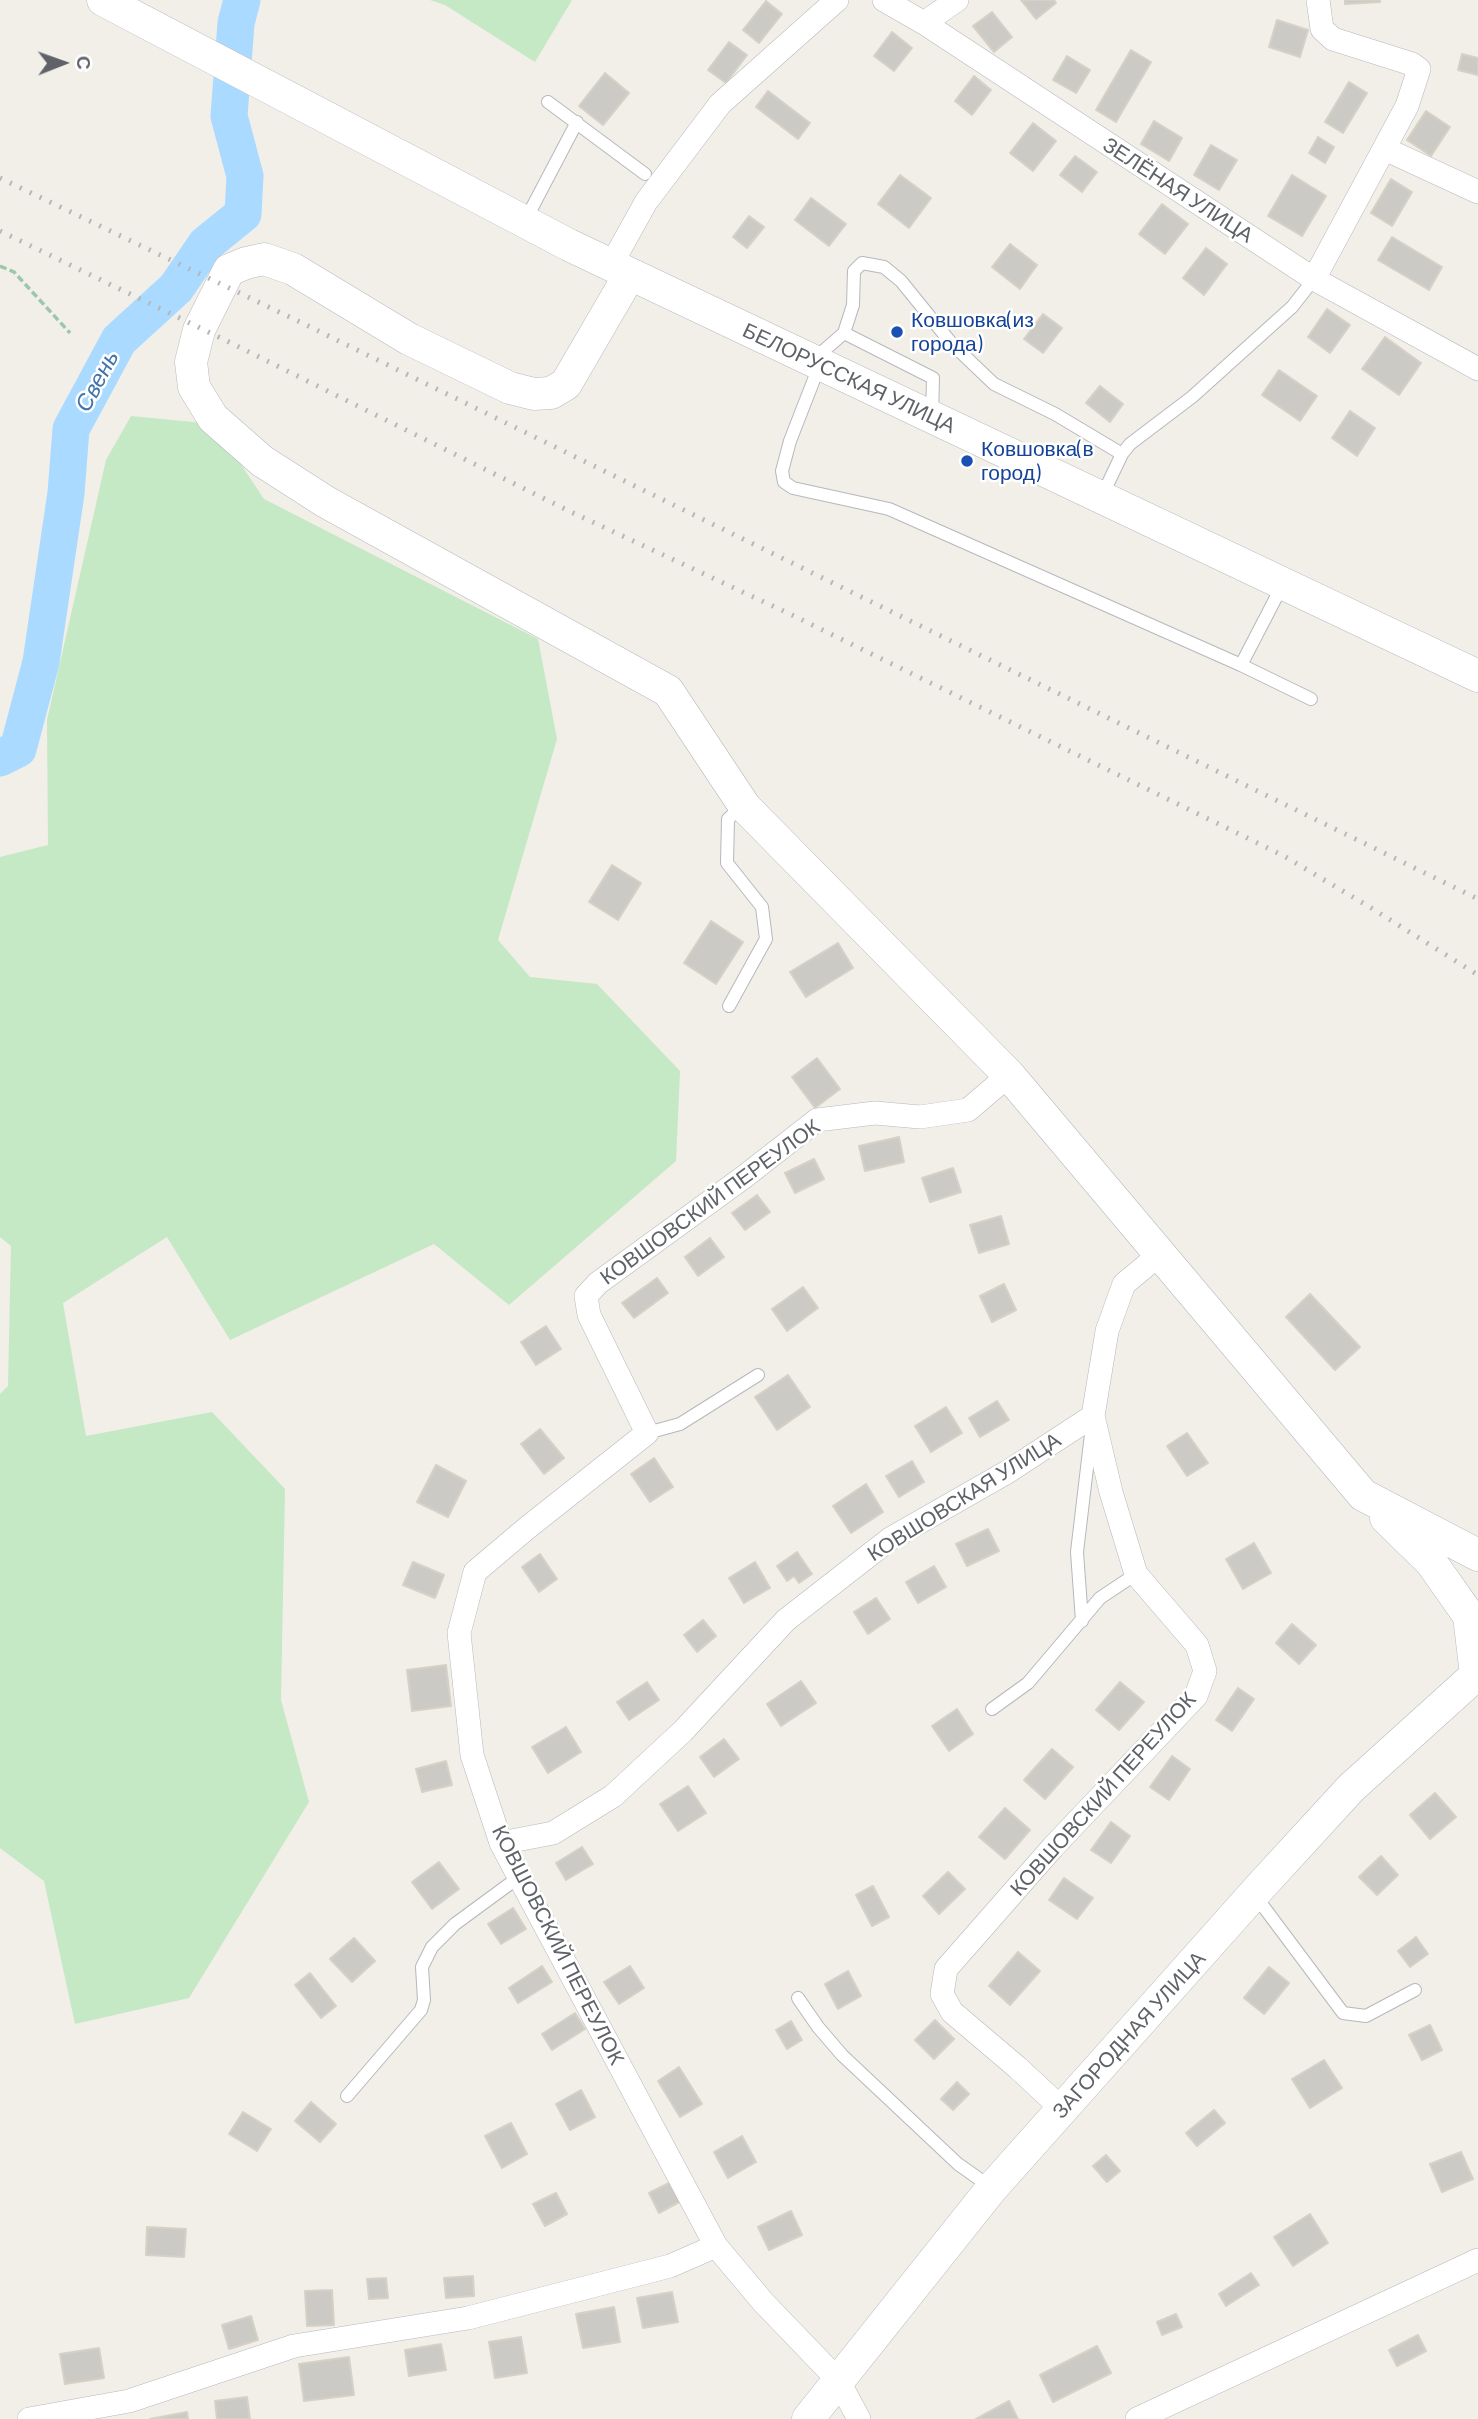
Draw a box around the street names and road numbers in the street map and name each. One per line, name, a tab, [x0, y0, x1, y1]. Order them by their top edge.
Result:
street label: ЗЕЛЁНАЯ УЛИЦА	[1098, 132, 1258, 248]
street label: БЕЛОРУССКАЯ УЛИЦА	[739, 318, 959, 438]
street label: КОВШОВСКИЙ ПЕРЕУЛОК	[595, 1114, 825, 1290]
street label: КОВШОВСКАЯ УЛИЦА	[863, 1427, 1065, 1567]
street label: КОВШОВСКИЙ ПЕРЕУЛОК	[1005, 1687, 1201, 1901]
street label: КОВШОВСКИЙ ПЕРЕУЛОК	[487, 1821, 629, 2069]
street label: ЗАГОРОДНАЯ УЛИЦА	[1047, 1946, 1211, 2124]

